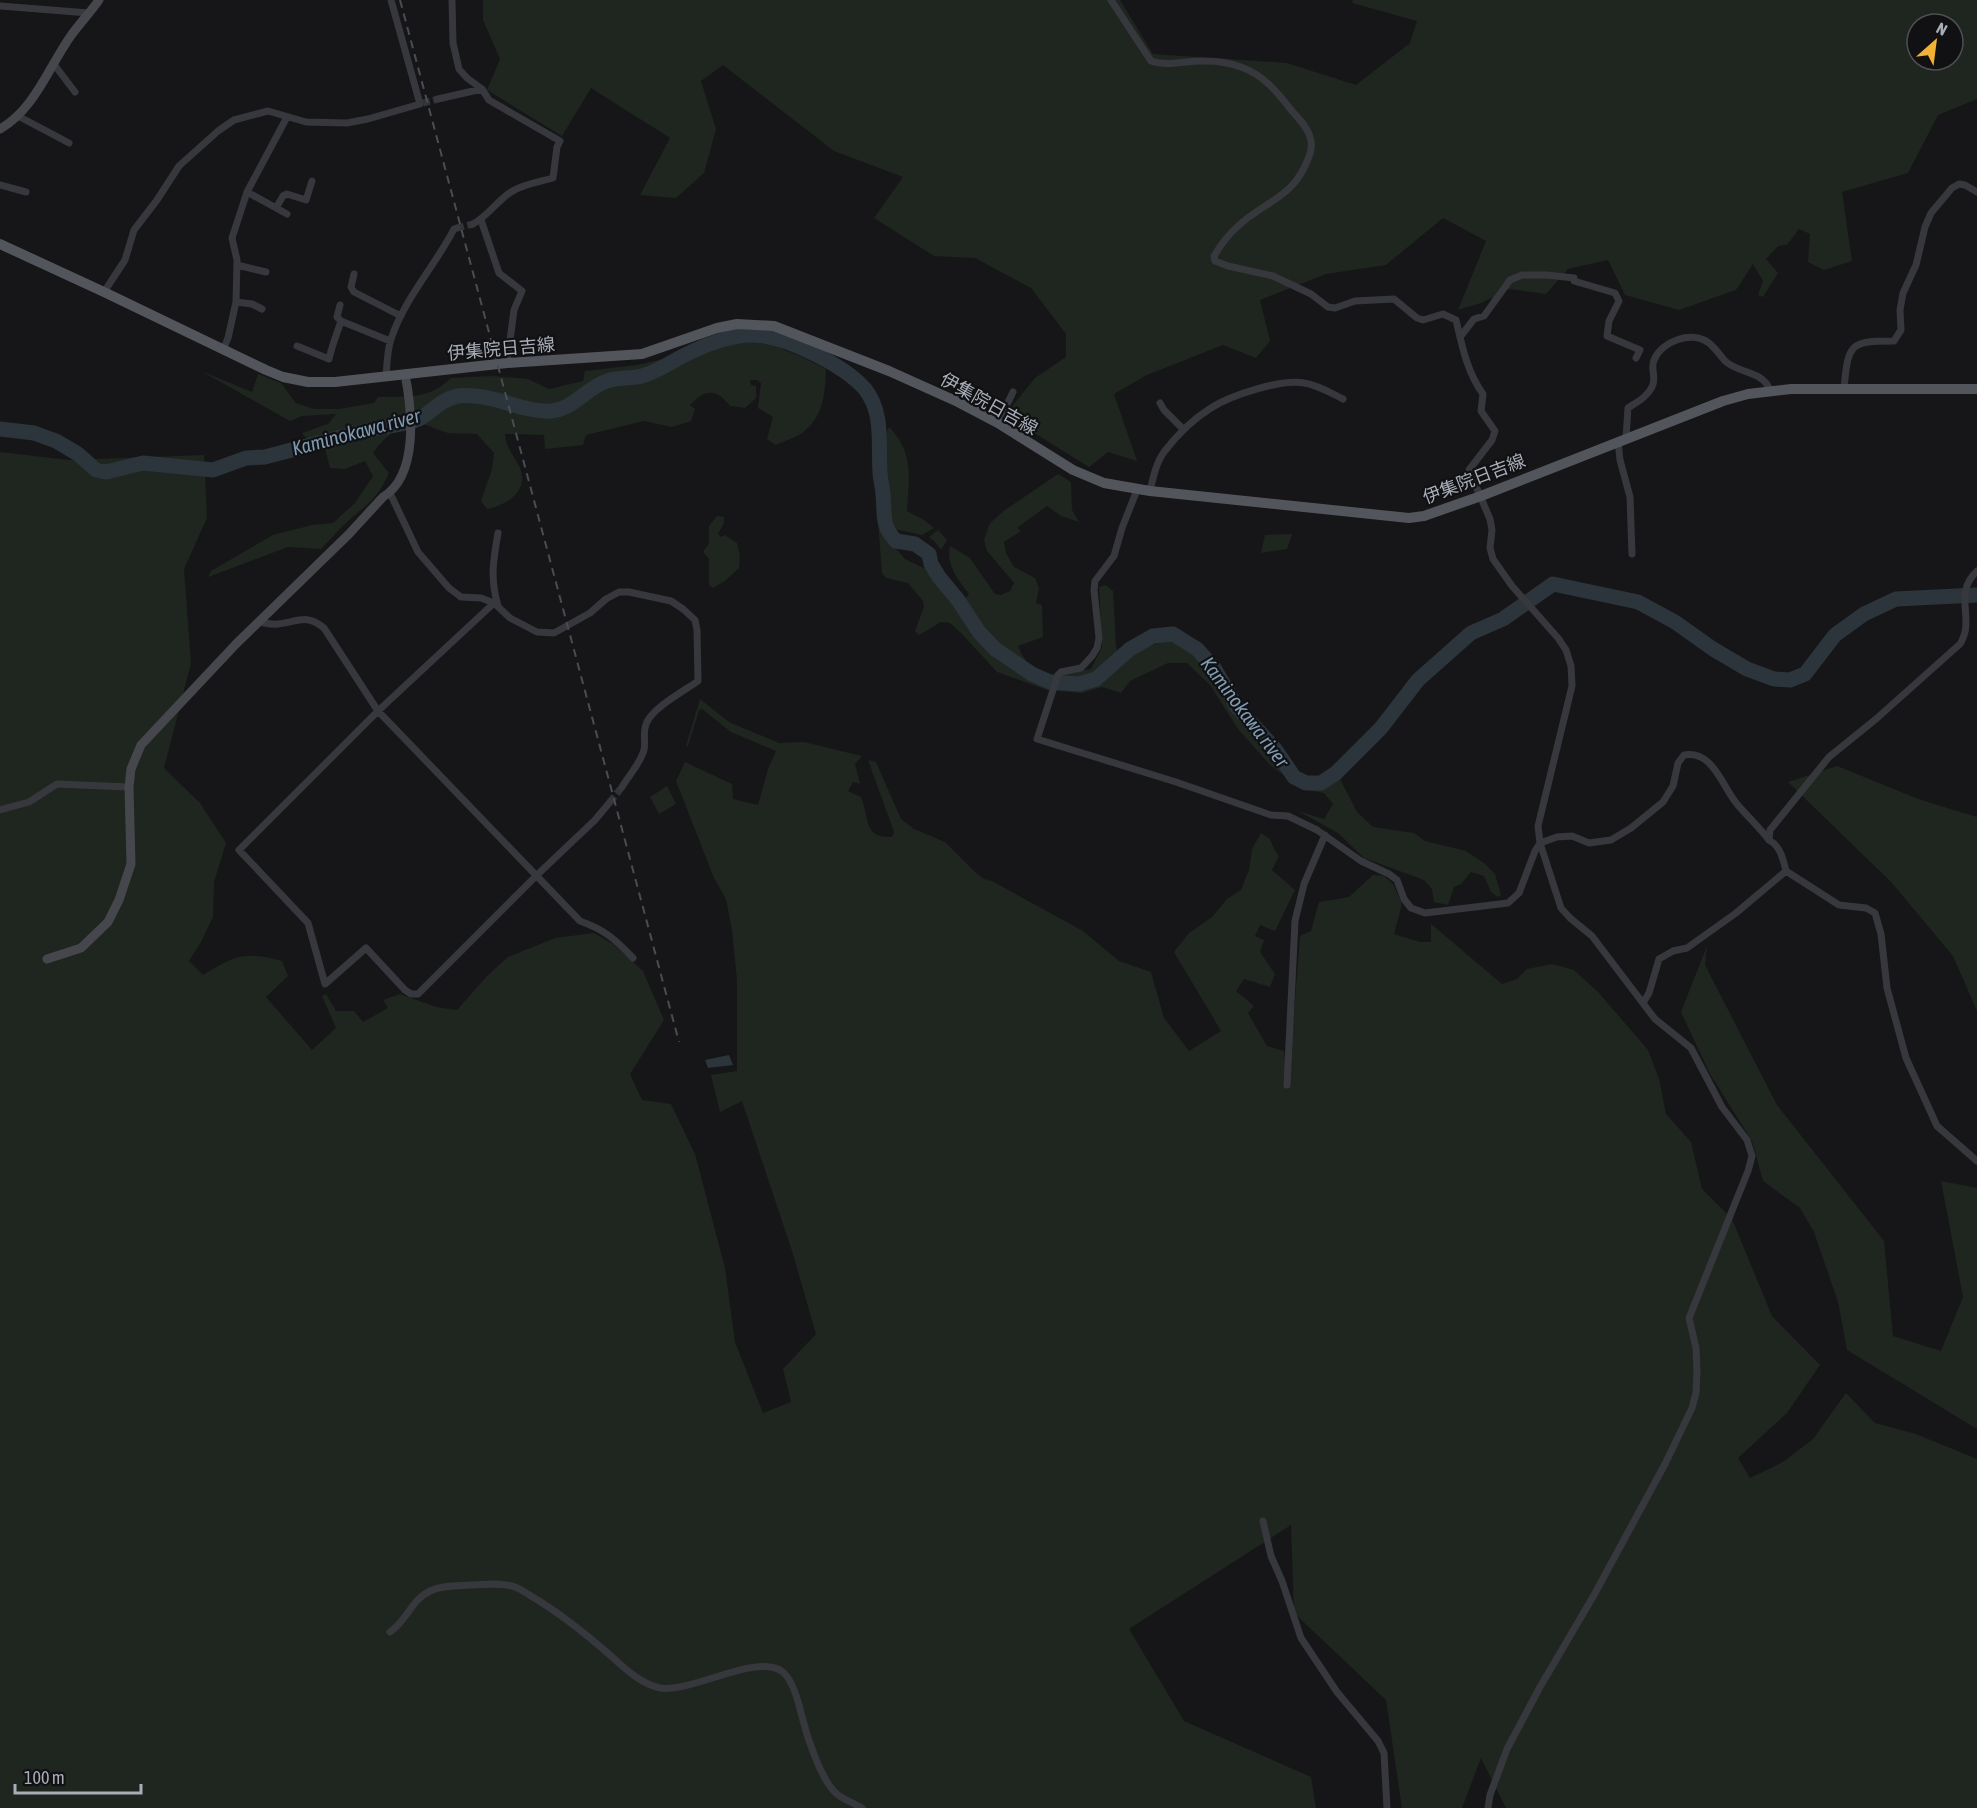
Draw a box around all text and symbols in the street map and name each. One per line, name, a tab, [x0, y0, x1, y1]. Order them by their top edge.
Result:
north arrow	[1905, 12, 1965, 72]
text: N	[1934, 19, 1950, 39]
street label: 伊集院日吉線	[446, 333, 556, 364]
street label: 伊集院日吉線	[937, 368, 1042, 439]
water label: Kaminokawa river	[289, 403, 424, 460]
street label: 伊集院日吉線	[1420, 449, 1528, 508]
water label: Kaminokawa river	[1197, 652, 1295, 772]
scale bar	[15, 1757, 141, 1795]
text: 100 m	[24, 1767, 65, 1788]

